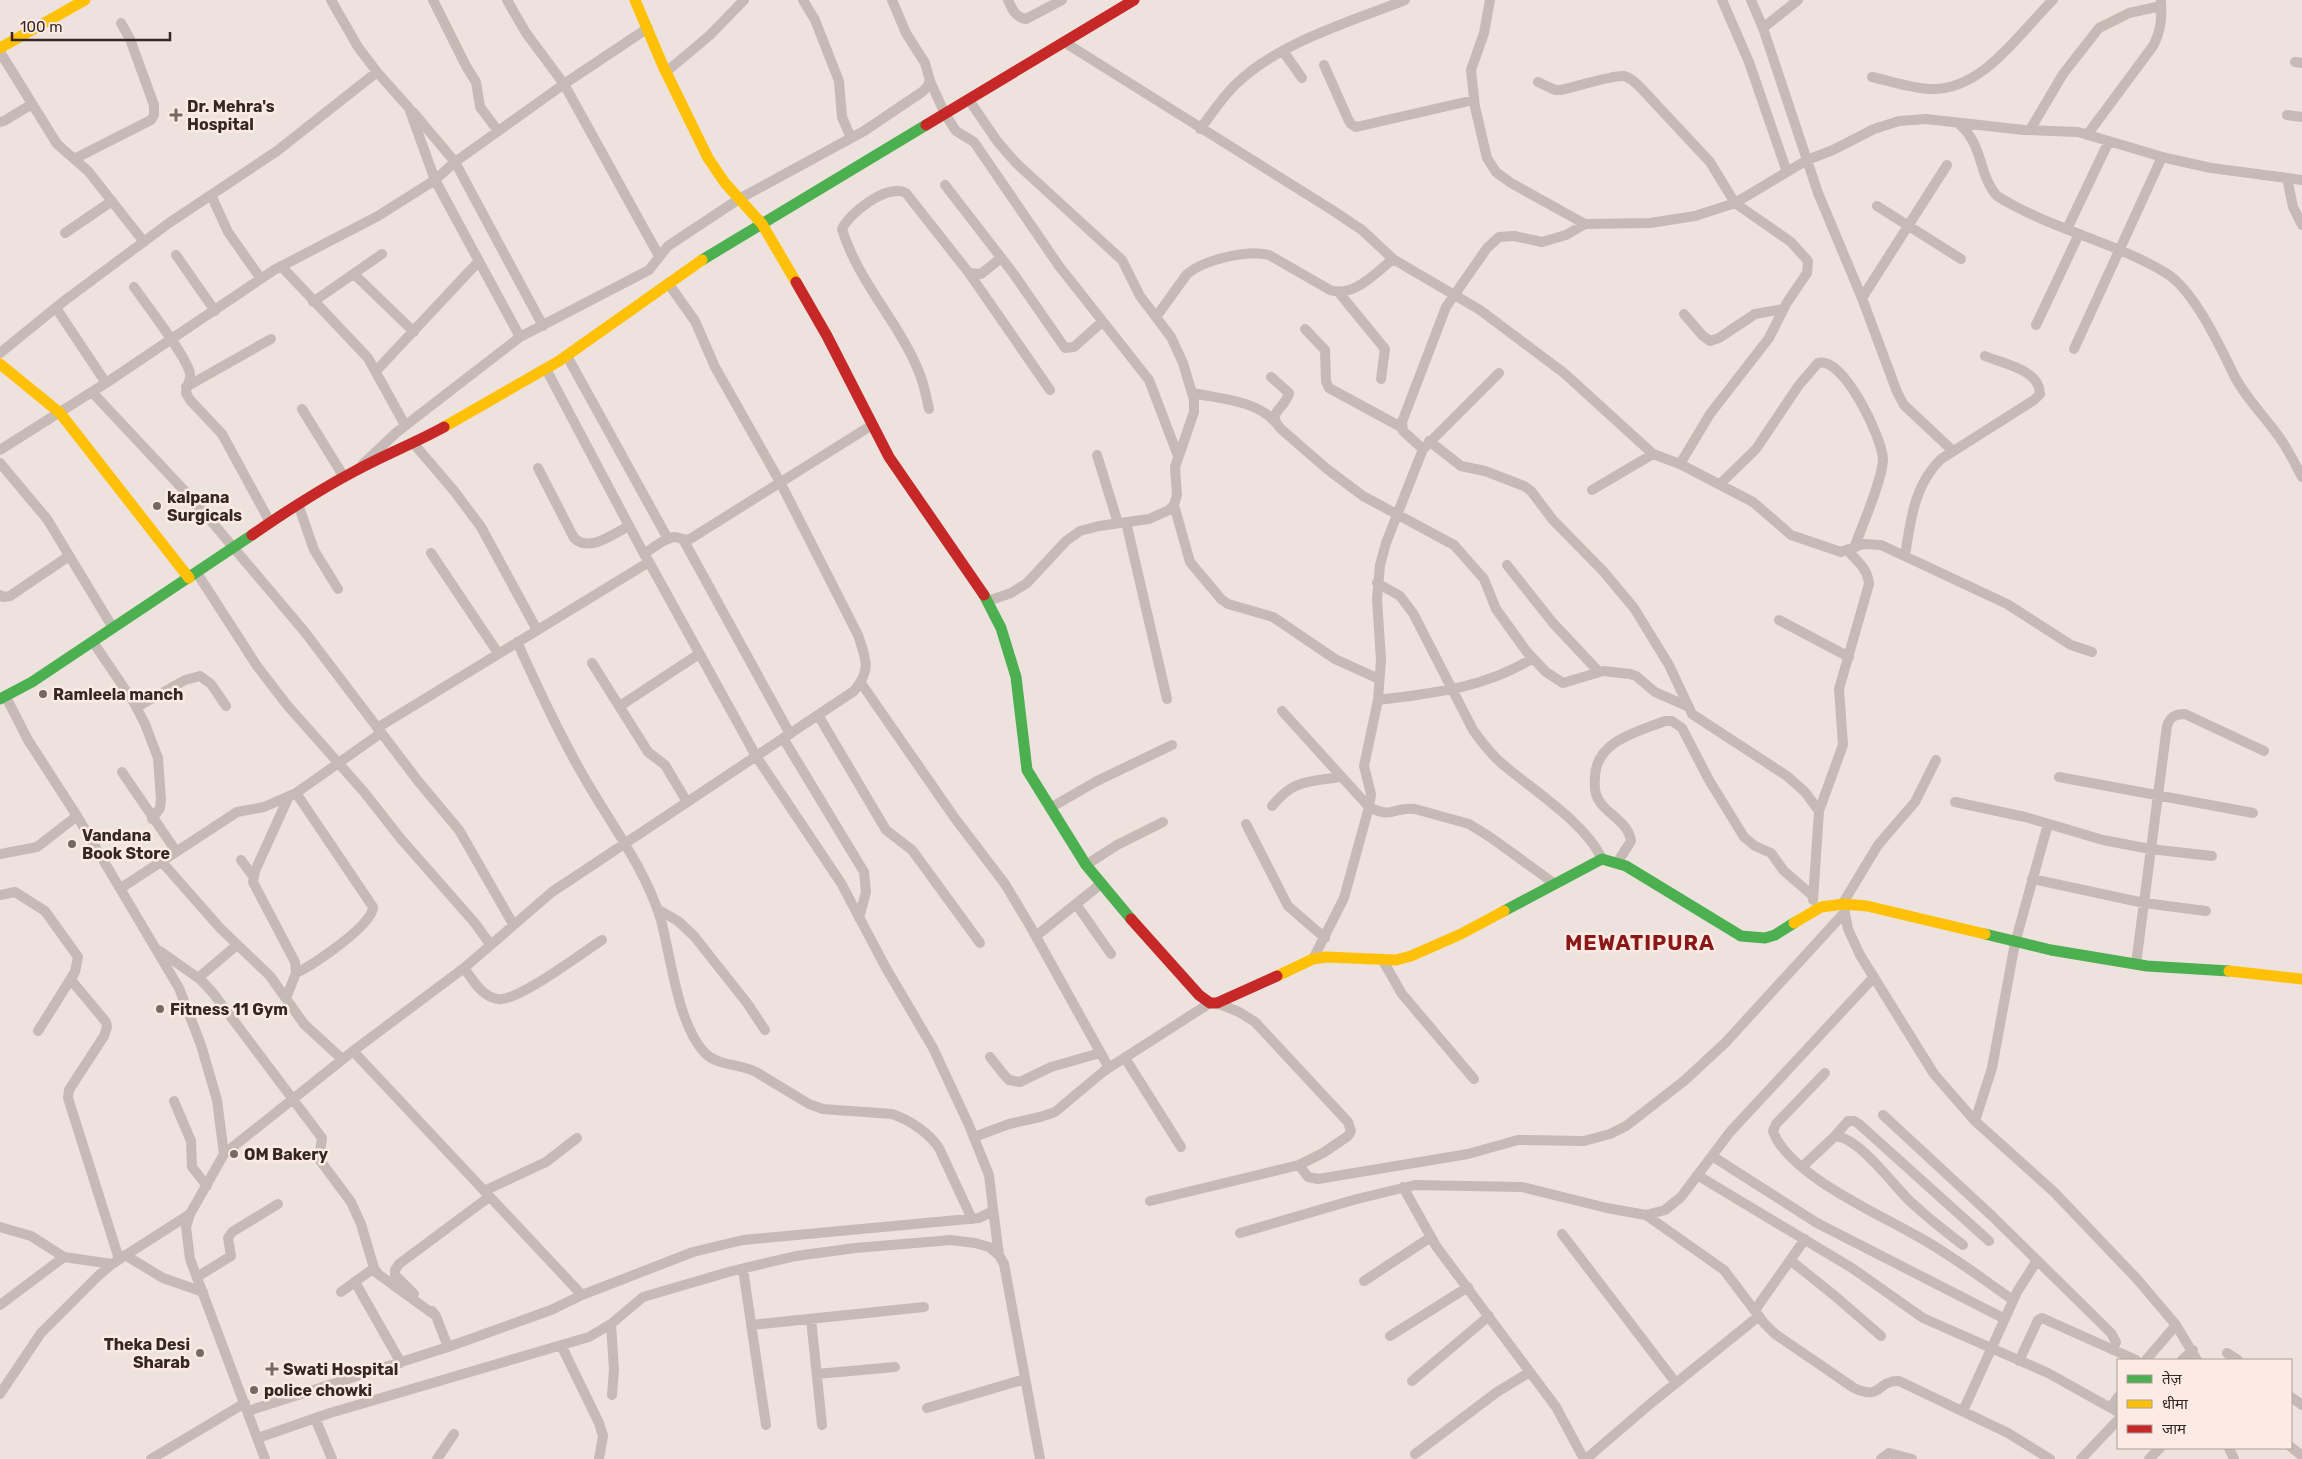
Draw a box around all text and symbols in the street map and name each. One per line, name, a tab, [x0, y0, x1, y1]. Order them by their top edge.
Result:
scale bar	[12, 10, 170, 42]
text: 100 m	[20, 18, 62, 36]
place label: Dr. Mehra's Hospital	[187, 97, 275, 134]
marker: Dr. Mehra's Hospital	[169, 108, 183, 122]
place label: kalpana Surgicals	[167, 488, 242, 525]
marker: kalpana Surgicals	[151, 500, 163, 512]
place label: Ramleela manch	[53, 685, 183, 704]
marker: Ramleela manch	[37, 688, 49, 700]
place label: Vandana Book Store	[82, 826, 170, 863]
marker: Vandana Book Store	[66, 838, 78, 850]
district label: MEWATIPURA	[1565, 930, 1715, 955]
place label: Fitness 11 Gym	[170, 1000, 288, 1019]
marker: Fitness 11 Gym	[154, 1003, 166, 1015]
place label: OM Bakery	[244, 1145, 329, 1164]
marker: OM Bakery	[228, 1148, 240, 1160]
place label: Theka Desi Sharab	[104, 1335, 190, 1372]
marker: Theka Desi Sharab	[194, 1347, 206, 1359]
legend	[2117, 1359, 2292, 1449]
place label: Swati Hospital	[283, 1360, 398, 1379]
marker: Swati Hospital	[265, 1362, 279, 1376]
text: तेज़	[2162, 1370, 2183, 1388]
place label: police chowki	[264, 1381, 372, 1400]
marker: police chowki	[248, 1384, 260, 1396]
text: धीमा	[2162, 1395, 2189, 1413]
text: जाम	[2162, 1420, 2187, 1438]

